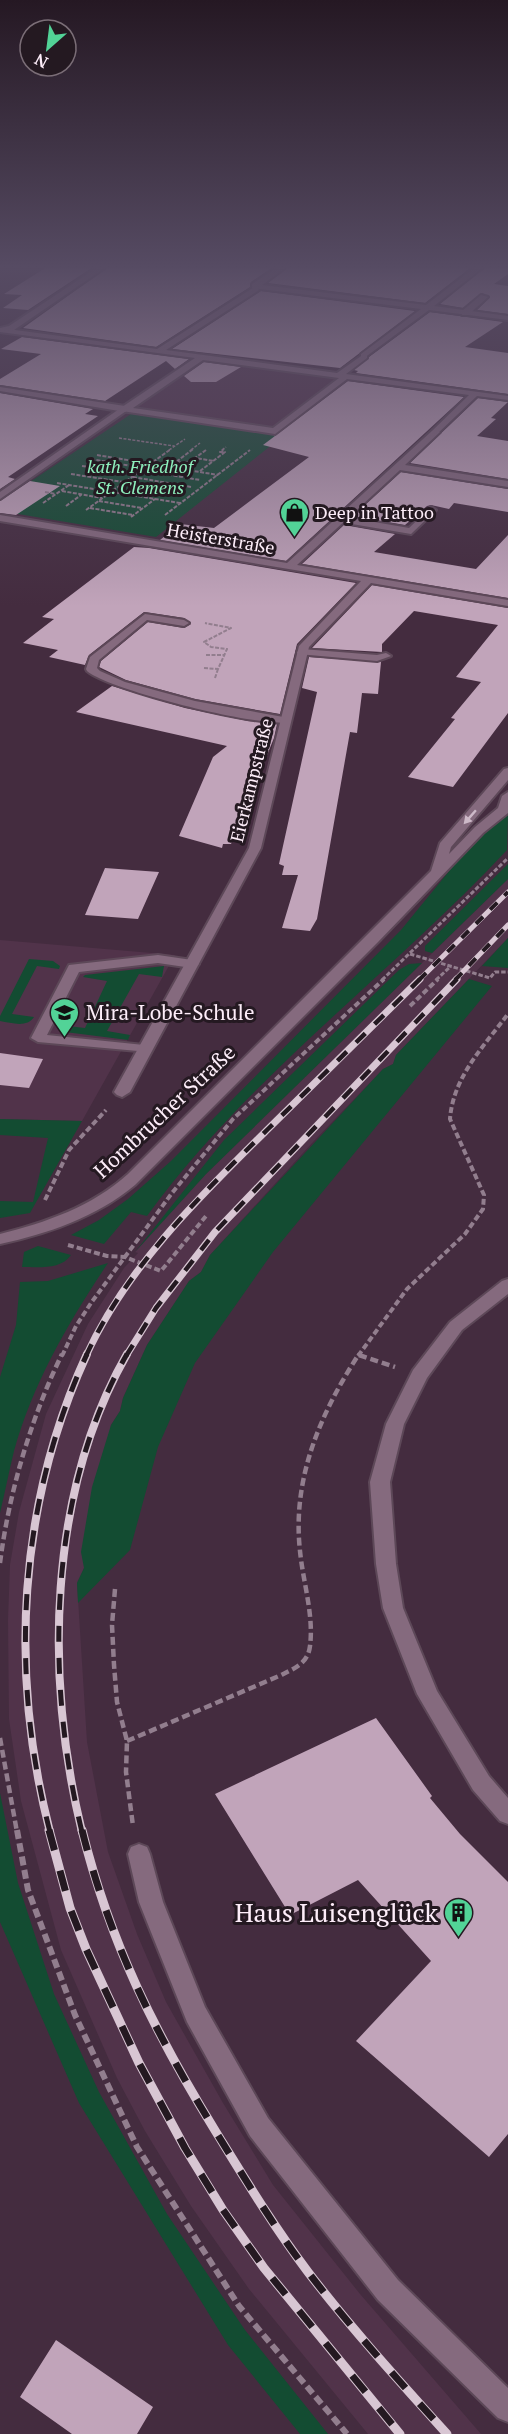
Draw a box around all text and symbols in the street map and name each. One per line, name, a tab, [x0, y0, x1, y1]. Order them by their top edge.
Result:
north arrow	[18, 18, 78, 78]
text: N	[30, 49, 51, 74]
park label: kath. Friedhof St. Clemens	[87, 454, 197, 499]
shop icon: Deep in Tattoo	[278, 496, 310, 538]
place label: Deep in Tattoo	[315, 500, 434, 524]
street label: Heisterstraße	[165, 517, 277, 559]
street label: Eierkampstraße	[224, 715, 278, 845]
one-way arrow	[464, 809, 477, 824]
school or university icon: Mira-Lobe-Schule	[49, 996, 81, 1038]
place label: Mira-Lobe-Schule	[86, 998, 255, 1026]
street label: Hombrucher Straße	[87, 1038, 241, 1184]
place label: Haus Luisenglück	[235, 1895, 439, 1929]
building icon: Haus Luisenglück	[443, 1896, 475, 1938]

